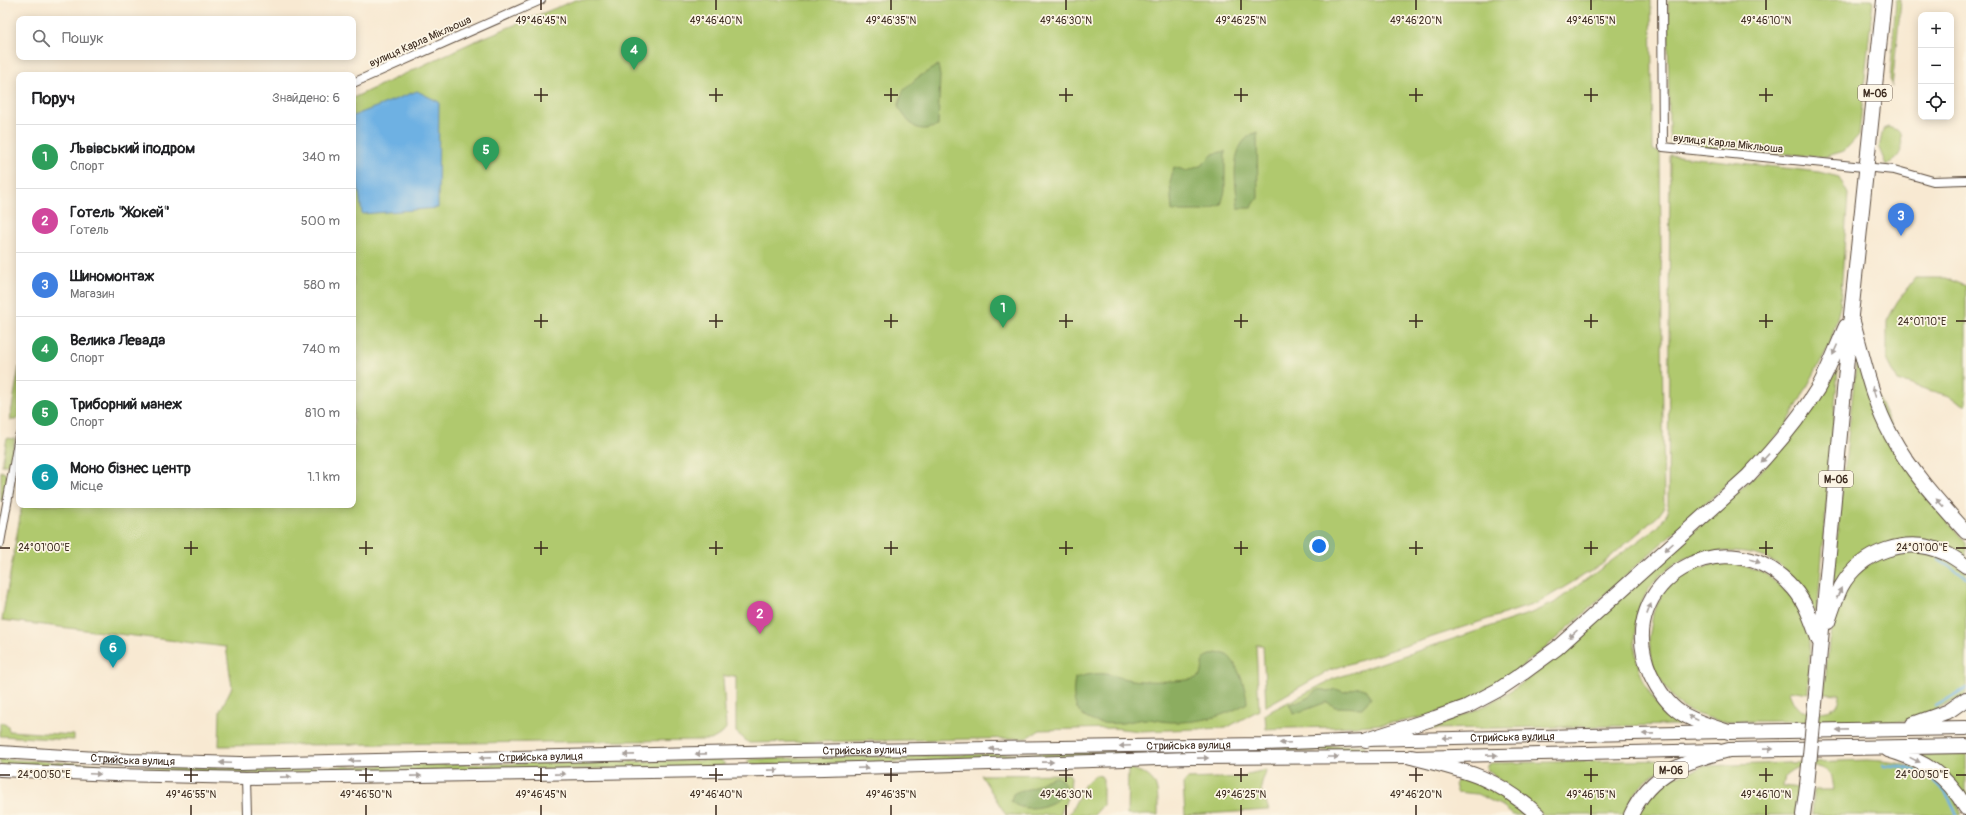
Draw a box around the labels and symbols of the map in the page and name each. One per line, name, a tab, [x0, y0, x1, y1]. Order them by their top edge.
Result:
street label: вулиця Карла Мікльоша	[367, 13, 473, 70]
text: 49°46'45"N	[516, 15, 567, 27]
text: 49°46'40"N	[690, 15, 742, 27]
text: 49°46'35"N	[866, 15, 917, 27]
text: 49°46'30"N	[1040, 15, 1092, 27]
text: 49°46'25"N	[1216, 15, 1267, 27]
text: 49°46'20"N	[1390, 15, 1442, 27]
text: 49°46'15"N	[1566, 15, 1616, 27]
text: 49°46'10"N	[1741, 15, 1791, 27]
pin: 4	[621, 37, 647, 70]
road number: М-06	[1858, 85, 1892, 101]
street label: вулиця Карла Мікльоша	[1672, 131, 1784, 156]
pin: 5	[473, 137, 499, 170]
pin: 3	[1888, 203, 1914, 236]
pin: 1	[990, 295, 1016, 328]
text: 24°01'10"E	[1898, 316, 1946, 328]
one-way arrow	[1832, 345, 1838, 356]
one-way arrow	[1871, 386, 1877, 398]
one-way arrow	[1760, 453, 1769, 464]
road number: М-06	[1819, 471, 1853, 487]
one-way arrow	[1935, 498, 1944, 508]
your location	[1309, 536, 1329, 556]
text: 24°01'00"E	[18, 542, 70, 554]
one-way arrow	[1664, 542, 1674, 551]
text: 24°01'00"E	[1896, 542, 1948, 554]
one-way arrow	[1750, 559, 1762, 565]
one-way arrow	[1836, 587, 1842, 599]
pin: 2	[747, 601, 773, 634]
one-way arrow	[1646, 603, 1652, 615]
one-way arrow	[1567, 629, 1578, 638]
pin: 6	[100, 635, 126, 668]
one-way arrow	[1687, 715, 1698, 721]
one-way arrow	[1835, 727, 1848, 733]
street label: Стрийська вулиця	[1470, 730, 1555, 745]
one-way arrow	[1641, 731, 1654, 737]
one-way arrow	[1441, 735, 1454, 741]
street label: Стрийська вулиця	[1146, 738, 1231, 753]
one-way arrow	[1278, 740, 1291, 746]
street label: Стрийська вулиця	[822, 743, 907, 758]
one-way arrow	[1118, 743, 1131, 749]
one-way arrow	[988, 746, 1001, 752]
one-way arrow	[1762, 746, 1775, 752]
street label: Стрийська вулиця	[498, 750, 583, 764]
one-way arrow	[694, 751, 707, 757]
street label: Стрийська вулиця	[90, 752, 175, 768]
one-way arrow	[623, 752, 635, 759]
one-way arrow	[1486, 752, 1498, 759]
one-way arrow	[1327, 754, 1340, 760]
one-way arrow	[479, 755, 491, 762]
one-way arrow	[1197, 755, 1210, 761]
one-way arrow	[1909, 757, 1920, 763]
one-way arrow	[348, 758, 361, 764]
one-way arrow	[1042, 759, 1054, 766]
one-way arrow	[218, 760, 231, 766]
road number: М-06	[1654, 762, 1688, 778]
one-way arrow	[857, 765, 870, 771]
one-way arrow	[767, 767, 780, 773]
text: 24°00'50"E	[18, 769, 70, 781]
text: 24°00'50"E	[1896, 769, 1948, 781]
one-way arrow	[89, 771, 101, 778]
one-way arrow	[554, 771, 567, 777]
one-way arrow	[410, 773, 423, 779]
one-way arrow	[280, 774, 293, 780]
text: 49°46'55"N	[166, 789, 217, 801]
text: 49°46'50"N	[340, 789, 392, 801]
text: 49°46'45"N	[516, 789, 567, 801]
text: 49°46'40"N	[690, 789, 742, 801]
text: 49°46'35"N	[866, 789, 917, 801]
text: 49°46'30"N	[1040, 789, 1092, 801]
text: 49°46'25"N	[1216, 789, 1267, 801]
text: 49°46'20"N	[1390, 789, 1442, 801]
text: 49°46'15"N	[1566, 789, 1616, 801]
text: 49°46'10"N	[1741, 789, 1791, 801]

